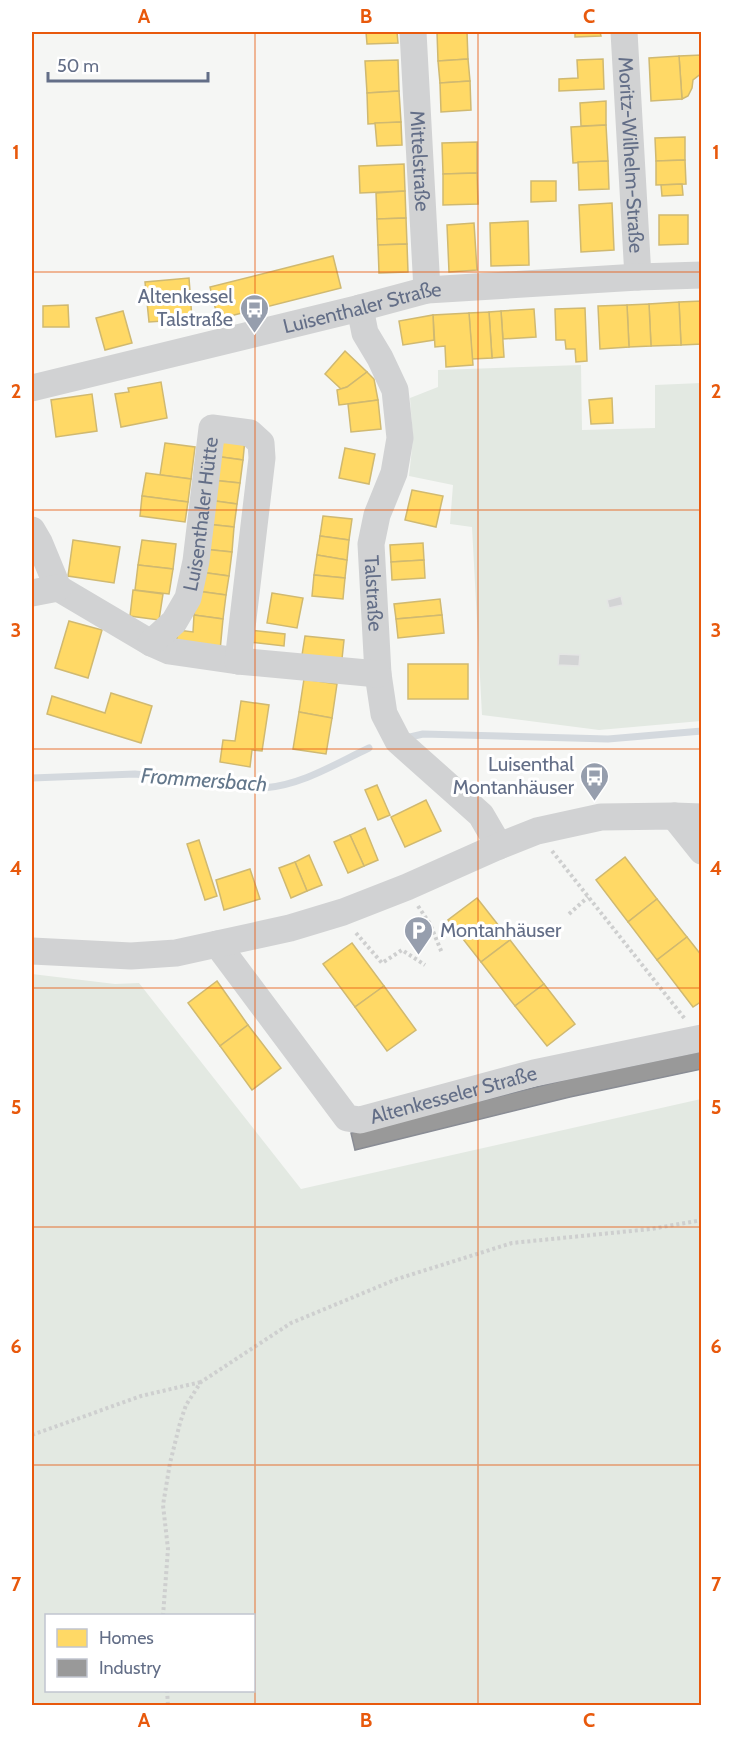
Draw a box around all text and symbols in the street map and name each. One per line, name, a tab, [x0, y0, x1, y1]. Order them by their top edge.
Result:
text: A	[138, 4, 151, 28]
text: B	[360, 4, 372, 28]
text: C	[583, 4, 595, 28]
scale bar	[48, 45, 208, 83]
text: 50 m	[57, 55, 99, 77]
street label: Moritz-Wilhelm-Straße	[613, 56, 649, 254]
street label: Mittelstraße	[405, 110, 435, 212]
text: 1	[12, 140, 20, 164]
text: 1	[712, 140, 720, 164]
street label: Luisenthaler Straße	[280, 277, 442, 338]
place label: Altenkessel Talstraße	[138, 284, 233, 331]
bus stop icon: Altenkessel Talstraße	[238, 292, 270, 334]
text: 2	[11, 379, 21, 403]
text: 2	[711, 379, 721, 403]
street label: Luisenthaler Hütte	[178, 436, 223, 593]
street label: Talstraße	[360, 554, 388, 632]
text: 3	[11, 618, 21, 642]
text: 3	[711, 618, 721, 642]
place label: Luisenthal Montanhäuser	[453, 752, 575, 799]
bus stop icon: Luisenthal Montanhäuser	[579, 760, 611, 802]
water label: Frommersbach	[140, 763, 268, 796]
text: 4	[10, 856, 22, 880]
text: 4	[710, 856, 722, 880]
parking icon: Montanhäuser	[403, 914, 435, 956]
place label: Montanhäuser	[440, 918, 562, 942]
street label: Altenkesseler Straße	[367, 1061, 539, 1129]
text: 5	[11, 1095, 21, 1119]
text: 5	[711, 1095, 721, 1119]
text: 6	[10, 1334, 22, 1358]
text: 6	[710, 1334, 722, 1358]
text: 7	[11, 1572, 22, 1596]
text: 7	[711, 1572, 722, 1596]
legend	[45, 1614, 255, 1692]
text: Homes	[99, 1627, 154, 1649]
text: Industry	[99, 1657, 161, 1679]
text: A	[138, 1708, 151, 1732]
text: B	[360, 1708, 372, 1732]
text: C	[583, 1708, 595, 1732]

